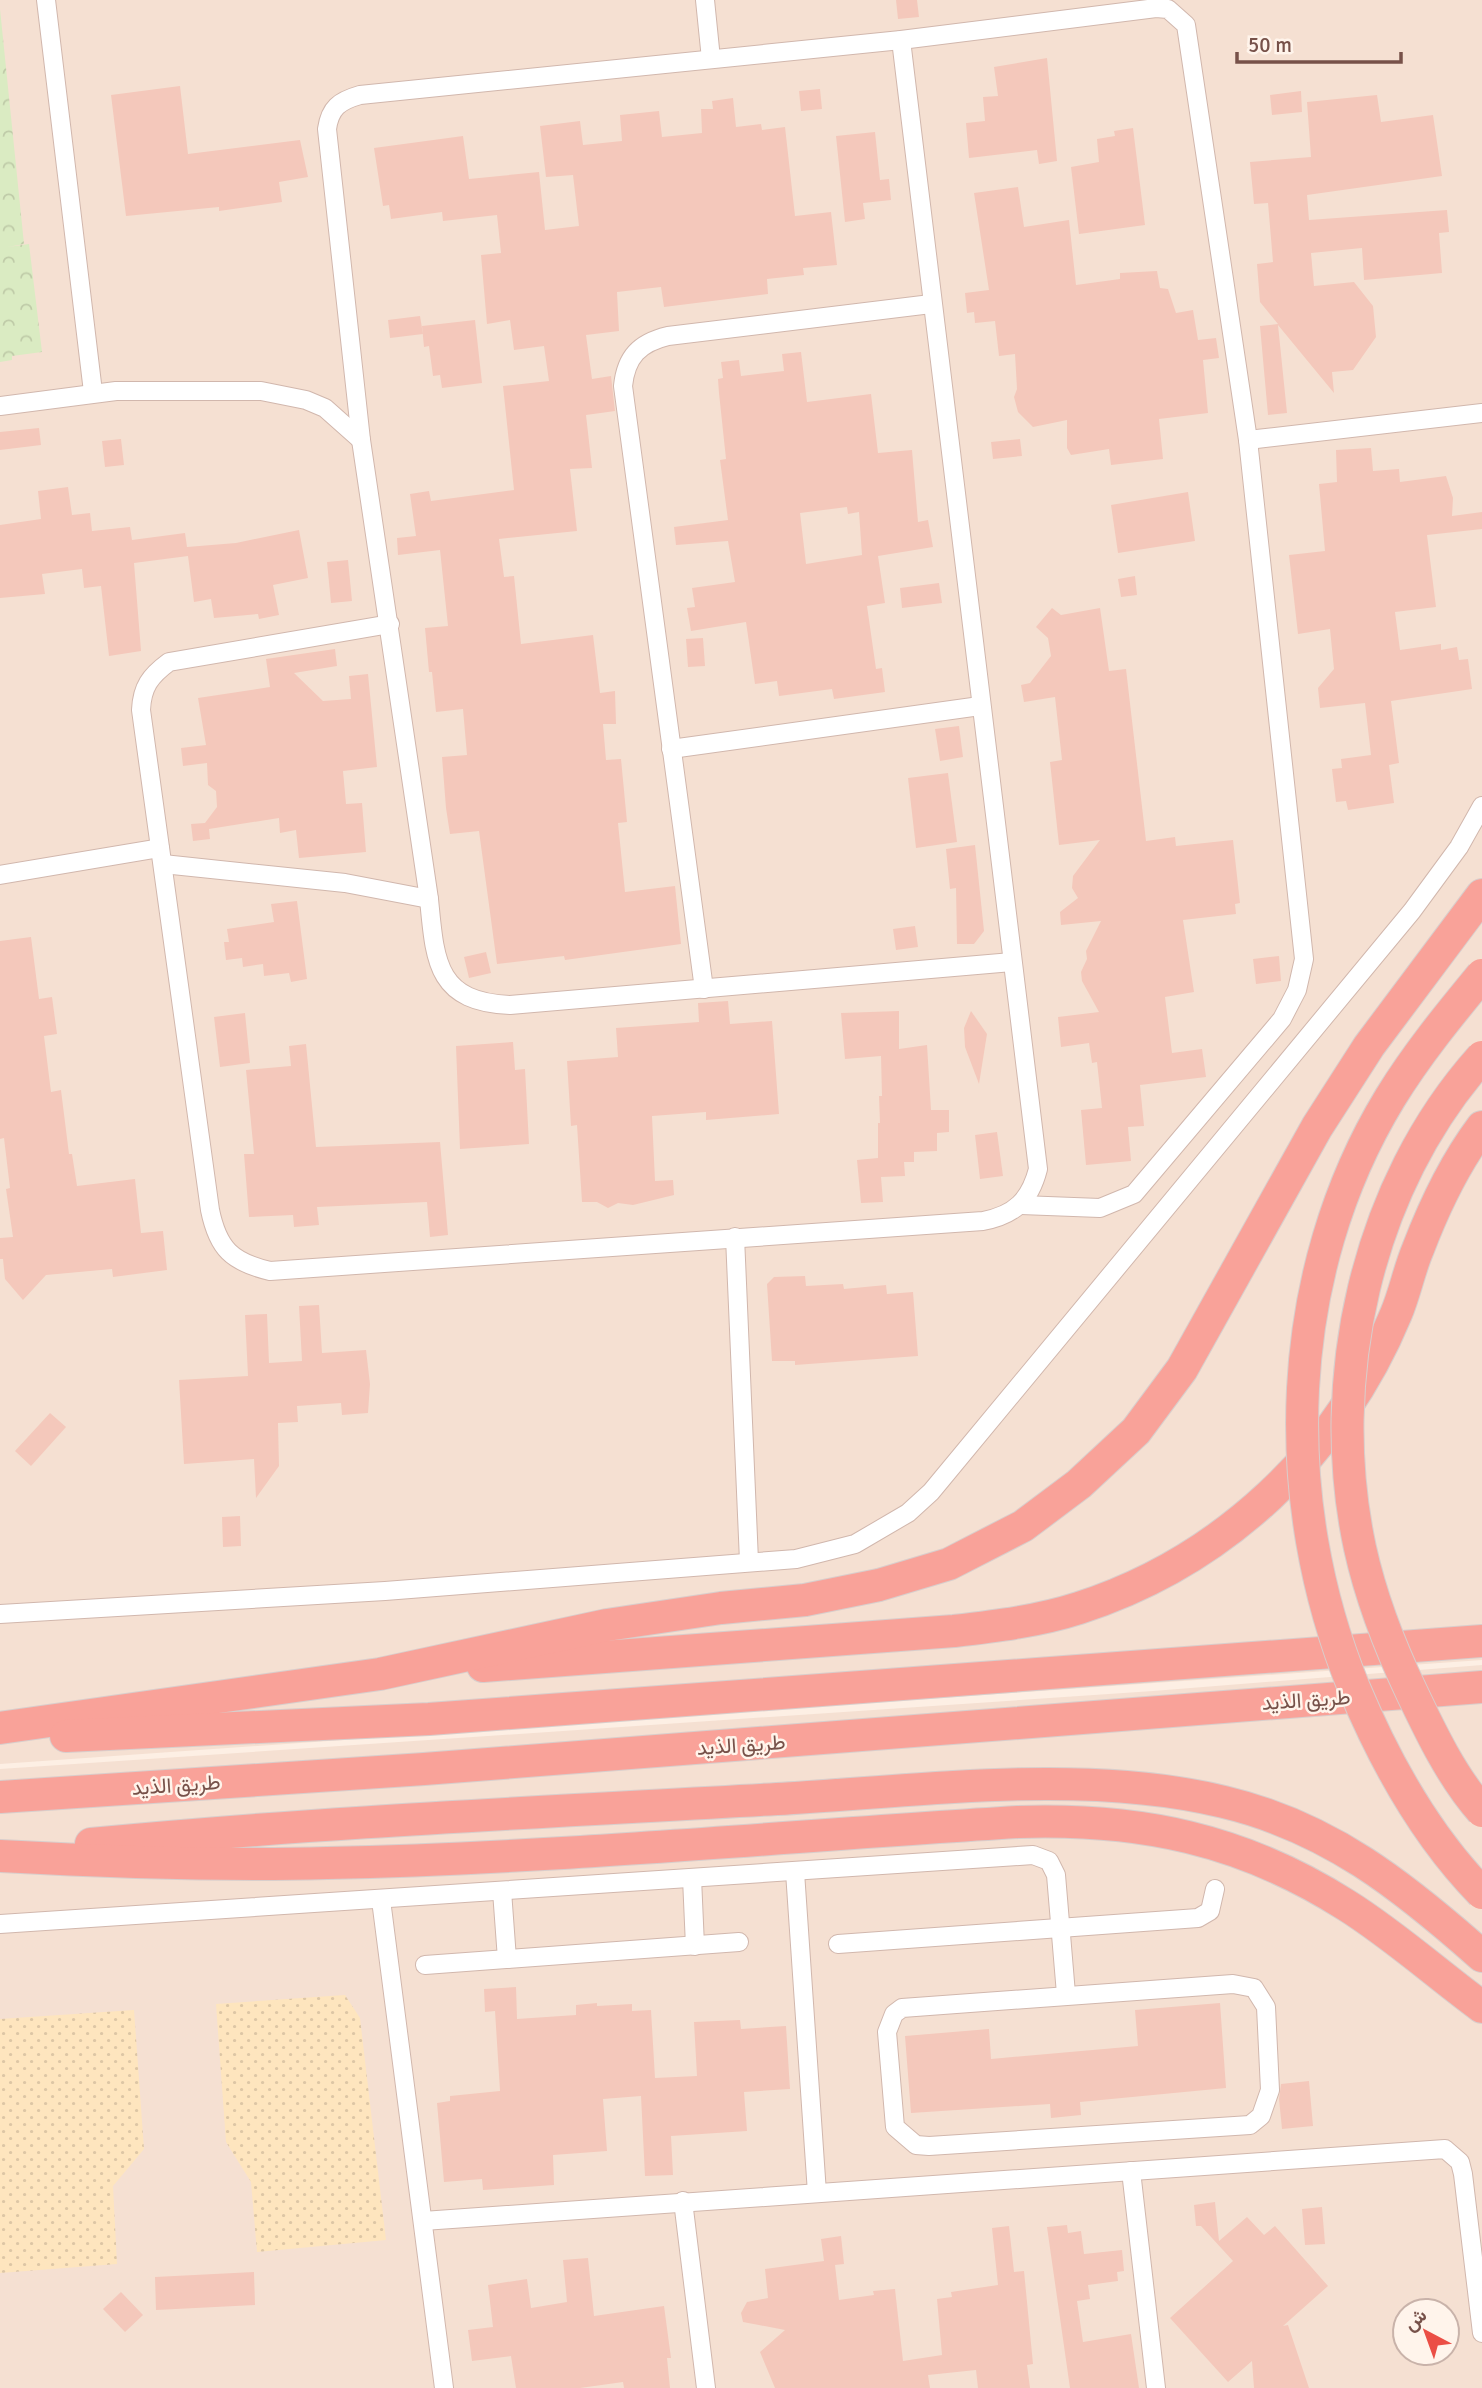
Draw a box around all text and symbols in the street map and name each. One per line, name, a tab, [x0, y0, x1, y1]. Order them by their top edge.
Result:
scale bar	[1237, 21, 1402, 65]
text: 50 m	[1248, 32, 1292, 58]
street label: طريق الذيد	[1261, 1684, 1351, 1716]
street label: طريق الذيد	[696, 1729, 786, 1761]
street label: طريق الذيد	[131, 1769, 221, 1801]
north arrow	[1391, 2297, 1461, 2367]
text: ش	[1399, 2303, 1432, 2336]

